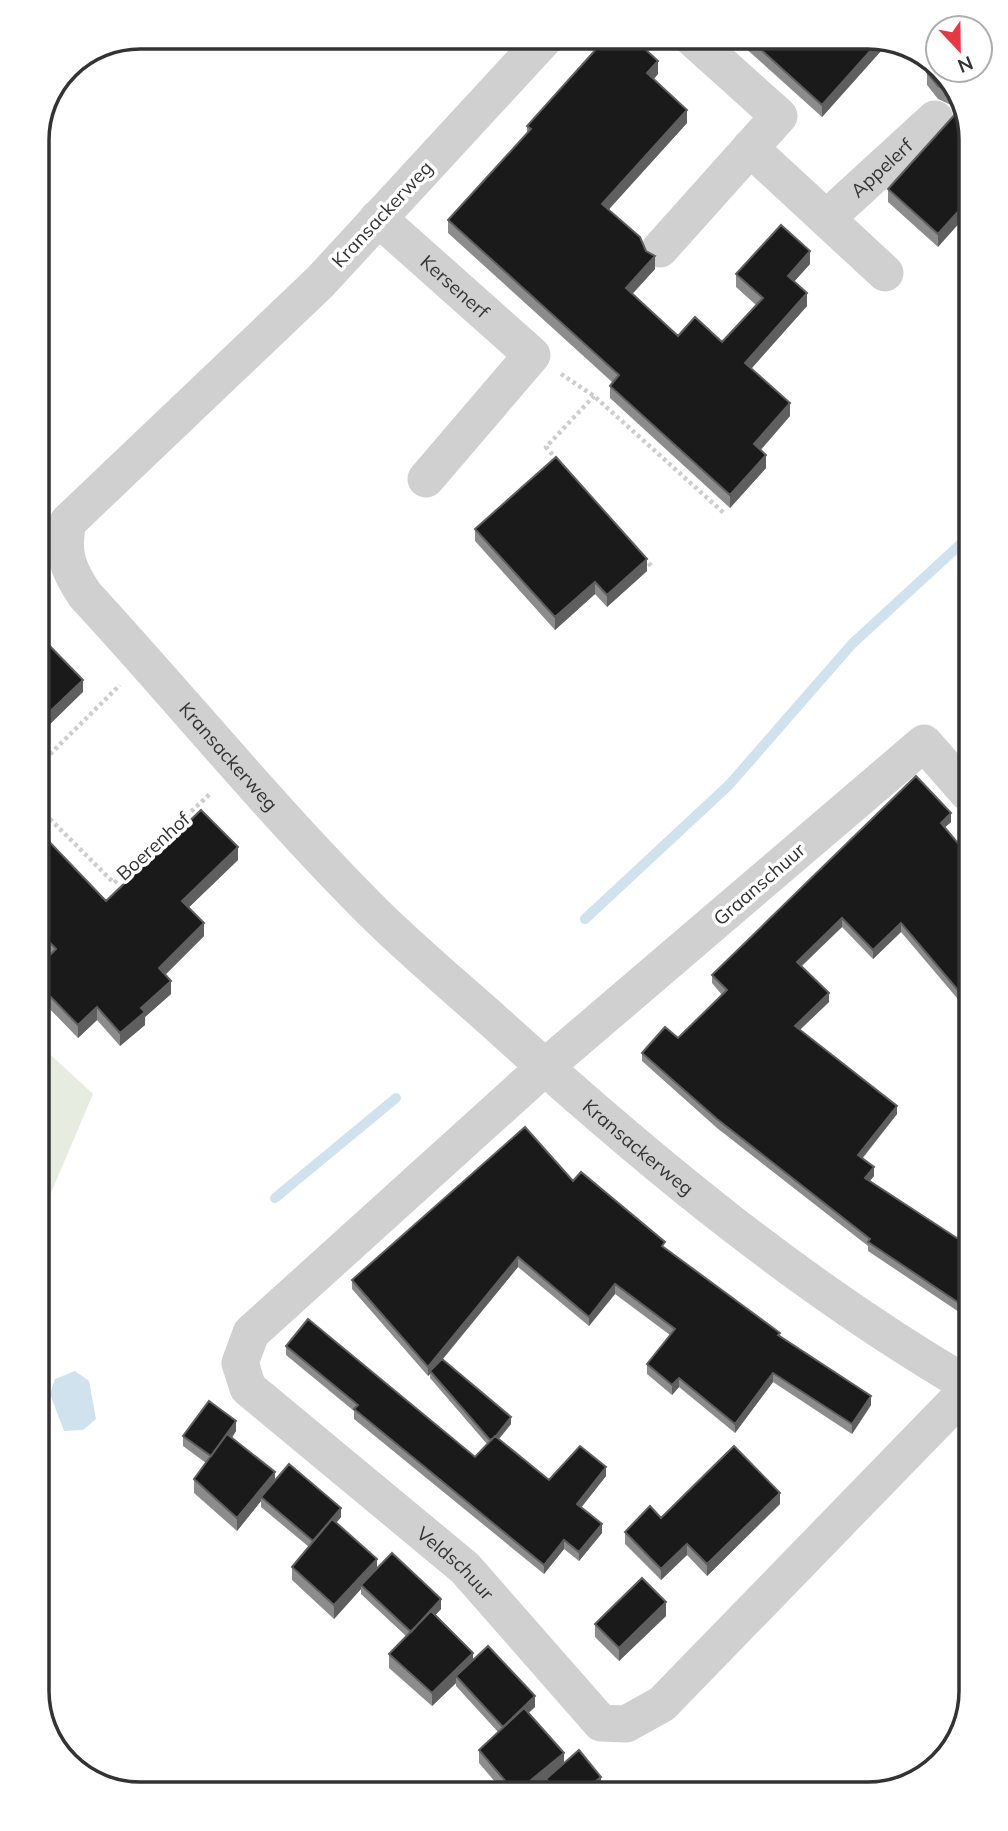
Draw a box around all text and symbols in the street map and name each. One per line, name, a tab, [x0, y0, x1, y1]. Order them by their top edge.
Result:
north arrow	[924, 14, 994, 84]
text: N	[954, 51, 977, 79]
street label: Appelerf	[845, 133, 918, 202]
street label: Kransackerweg	[326, 156, 438, 272]
street label: Kersenerf	[416, 250, 495, 324]
street label: Kransackerweg	[174, 697, 283, 816]
street label: Boerenhof	[111, 806, 195, 885]
street label: Graanschuur	[708, 838, 810, 930]
street label: Kransackerweg	[578, 1094, 699, 1200]
street label: Veldschuur	[412, 1521, 499, 1605]

